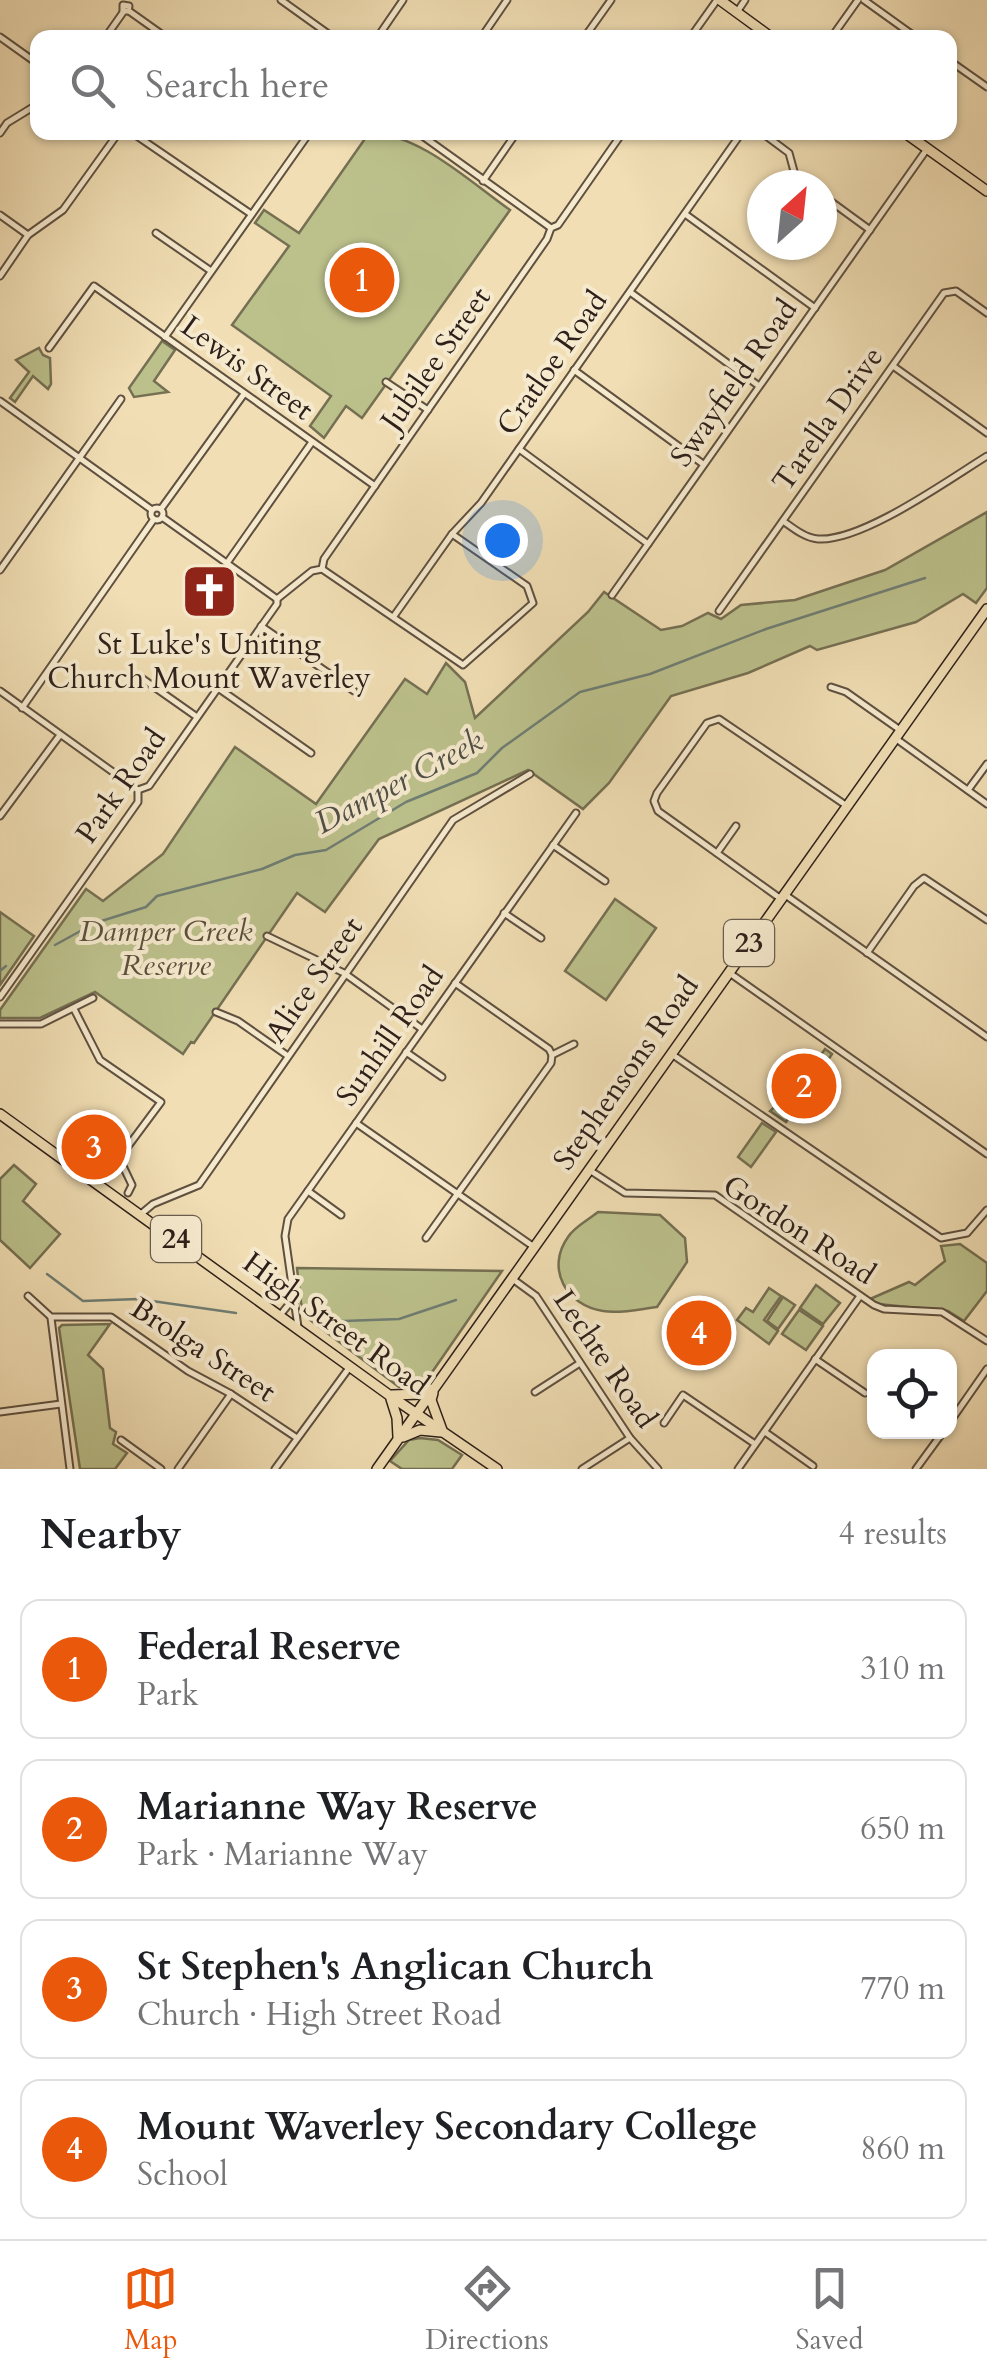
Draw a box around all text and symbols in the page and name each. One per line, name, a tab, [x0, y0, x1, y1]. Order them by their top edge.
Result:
search box	[30, 30, 957, 140]
icon: search	[65, 58, 120, 113]
text: Search here	[145, 59, 329, 111]
north arrow	[747, 170, 837, 260]
pin: 1	[330, 242, 394, 318]
street label: Jubilee Street	[369, 279, 501, 442]
street label: Cratloe Road	[487, 283, 617, 443]
street label: Swayfield Road	[661, 291, 807, 475]
street label: Lewis Street	[172, 306, 322, 430]
street label: Tarella Drive	[763, 338, 893, 500]
your location	[477, 515, 528, 566]
church icon: St Luke's Uniting Church Mount Waverley	[179, 561, 239, 621]
place label: St Luke's Uniting Church Mount Waverley	[47, 624, 371, 699]
water label: Damper Creek	[307, 719, 491, 845]
street label: Park Road	[66, 720, 176, 852]
street label: Alice Street	[256, 908, 373, 1051]
park label: Damper Creek Reserve	[79, 911, 253, 986]
road number: 23	[724, 920, 774, 966]
street label: Sunhill Road	[327, 958, 453, 1114]
street label: Stephensons Road	[544, 968, 708, 1178]
pin: 2	[772, 1048, 836, 1124]
pin: 3	[62, 1110, 126, 1184]
street label: Gordon Road	[715, 1165, 883, 1295]
road number: 24	[151, 1216, 201, 1262]
street label: High Street Road	[235, 1242, 437, 1406]
street label: Lechte Road	[544, 1282, 666, 1436]
street label: Brolga Street	[123, 1288, 284, 1412]
pin: 4	[666, 1296, 732, 1370]
map controls	[867, 1349, 957, 1439]
button: locate	[867, 1349, 957, 1439]
text: Nearby	[40, 1506, 182, 1563]
text: 4 results	[839, 1512, 947, 1556]
text: Federal Reserve	[137, 1621, 401, 1673]
text: 1	[66, 1647, 83, 1691]
text: 310 m	[860, 1647, 945, 1691]
text: Park	[137, 1673, 199, 1717]
text: Marianne Way Reserve	[137, 1781, 538, 1833]
text: 2	[66, 1807, 83, 1851]
text: 650 m	[860, 1807, 945, 1851]
text: Park · Marianne Way	[137, 1833, 428, 1877]
text: St Stephen's Anglican Church	[137, 1941, 653, 1993]
text: 3	[66, 1967, 83, 2011]
text: 770 m	[860, 1967, 945, 2011]
text: Church · High Street Road	[137, 1993, 501, 2037]
text: Mount Waverley Secondary College	[137, 2101, 758, 2153]
text: 4	[66, 2127, 83, 2171]
text: 860 m	[860, 2127, 945, 2171]
text: School	[137, 2153, 228, 2197]
tab: Map	[123, 2261, 178, 2359]
tab: Directions	[425, 2261, 549, 2359]
tab: Saved	[796, 2261, 864, 2359]

